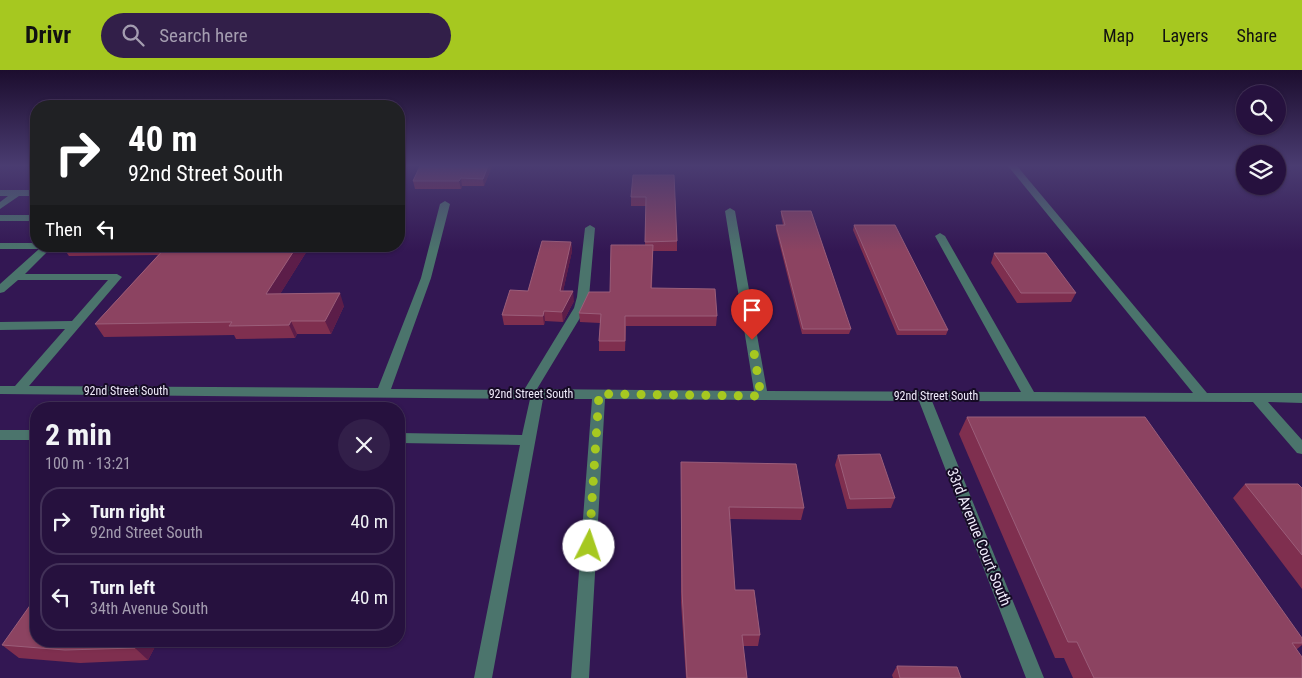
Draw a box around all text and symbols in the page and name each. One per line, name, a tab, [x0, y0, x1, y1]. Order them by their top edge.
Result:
search box	[101, 13, 451, 58]
text: Drivr	[25, 21, 71, 49]
icon: search	[119, 21, 147, 49]
text: Search here	[159, 24, 248, 47]
text: Map	[1103, 25, 1134, 46]
text: Layers	[1162, 25, 1209, 46]
text: Share	[1237, 25, 1277, 46]
map controls	[1236, 85, 1286, 195]
button: search	[1236, 85, 1286, 135]
text: 40 m	[128, 119, 197, 160]
icon: right	[45, 120, 110, 185]
button: layers	[1236, 145, 1286, 195]
text: 92nd Street South	[128, 161, 283, 186]
icon: left	[92, 215, 120, 243]
text: Then	[45, 218, 82, 241]
pin	[731, 289, 773, 340]
icon: arrive	[738, 296, 766, 324]
street label: 92nd Street South	[84, 384, 169, 398]
street label: 92nd Street South	[489, 387, 574, 401]
street label: 92nd Street South	[894, 389, 979, 403]
text: 2 min	[45, 417, 112, 452]
button: close	[338, 419, 390, 471]
text: 100 m · 13:21	[45, 454, 131, 473]
street label: 33rd Avenue Court South	[943, 465, 1015, 609]
text: Turn right	[90, 500, 165, 523]
icon: right	[47, 507, 75, 535]
text: 40 m	[351, 510, 388, 533]
position arrow	[562, 519, 614, 571]
text: 92nd Street South	[90, 523, 203, 542]
text: Turn left	[90, 576, 155, 599]
icon: left	[47, 583, 75, 611]
text: 40 m	[351, 586, 388, 609]
text: 34th Avenue South	[90, 599, 208, 618]

